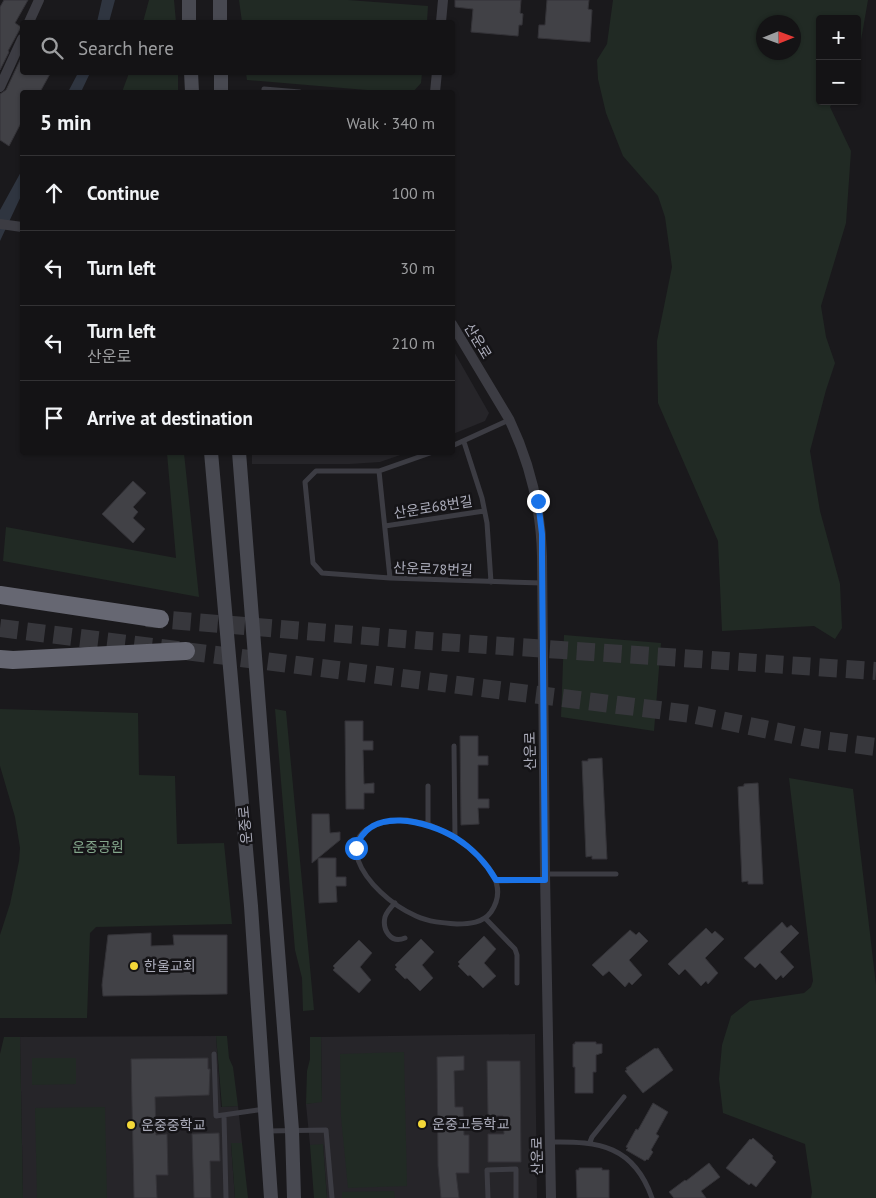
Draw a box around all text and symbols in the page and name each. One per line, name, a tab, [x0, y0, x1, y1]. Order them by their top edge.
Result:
north arrow	[756, 15, 801, 60]
map controls	[816, 15, 861, 105]
button: +	[816, 15, 861, 60]
search box	[20, 20, 455, 75]
icon: search	[38, 34, 66, 62]
text: Search here	[78, 36, 174, 60]
button: −	[816, 60, 861, 105]
text: 5 min	[40, 109, 91, 136]
text: Walk · 340 m	[346, 113, 435, 133]
icon: ahead	[40, 179, 68, 207]
text: Continue	[87, 181, 159, 205]
text: 100 m	[392, 183, 435, 203]
icon: left	[40, 254, 68, 282]
text: Turn left	[87, 256, 156, 280]
text: 30 m	[400, 258, 435, 278]
text: Turn left	[87, 319, 156, 343]
street label: 산운로	[460, 320, 496, 362]
icon: left	[40, 329, 68, 357]
text: 210 m	[392, 333, 435, 353]
text: 산운로	[87, 346, 131, 366]
icon: arrive	[40, 404, 68, 432]
text: Arrive at destination	[87, 406, 253, 430]
route end	[527, 490, 550, 513]
street label: 산운로68번길	[392, 492, 474, 522]
street label: 산운로78번길	[393, 559, 473, 579]
street label: 산운로	[521, 731, 539, 770]
street label: 운중로	[234, 805, 256, 845]
route start	[345, 837, 368, 860]
park label: 운중공원	[72, 838, 124, 856]
place label: 한울교회	[144, 957, 196, 975]
marker: 한울교회	[128, 960, 140, 972]
place label: 운중고등학교	[432, 1115, 509, 1133]
place label: 운중중학교	[141, 1116, 206, 1134]
marker: 운중고등학교	[416, 1118, 428, 1130]
marker: 운중중학교	[125, 1119, 137, 1131]
street label: 산운로	[528, 1136, 546, 1175]

